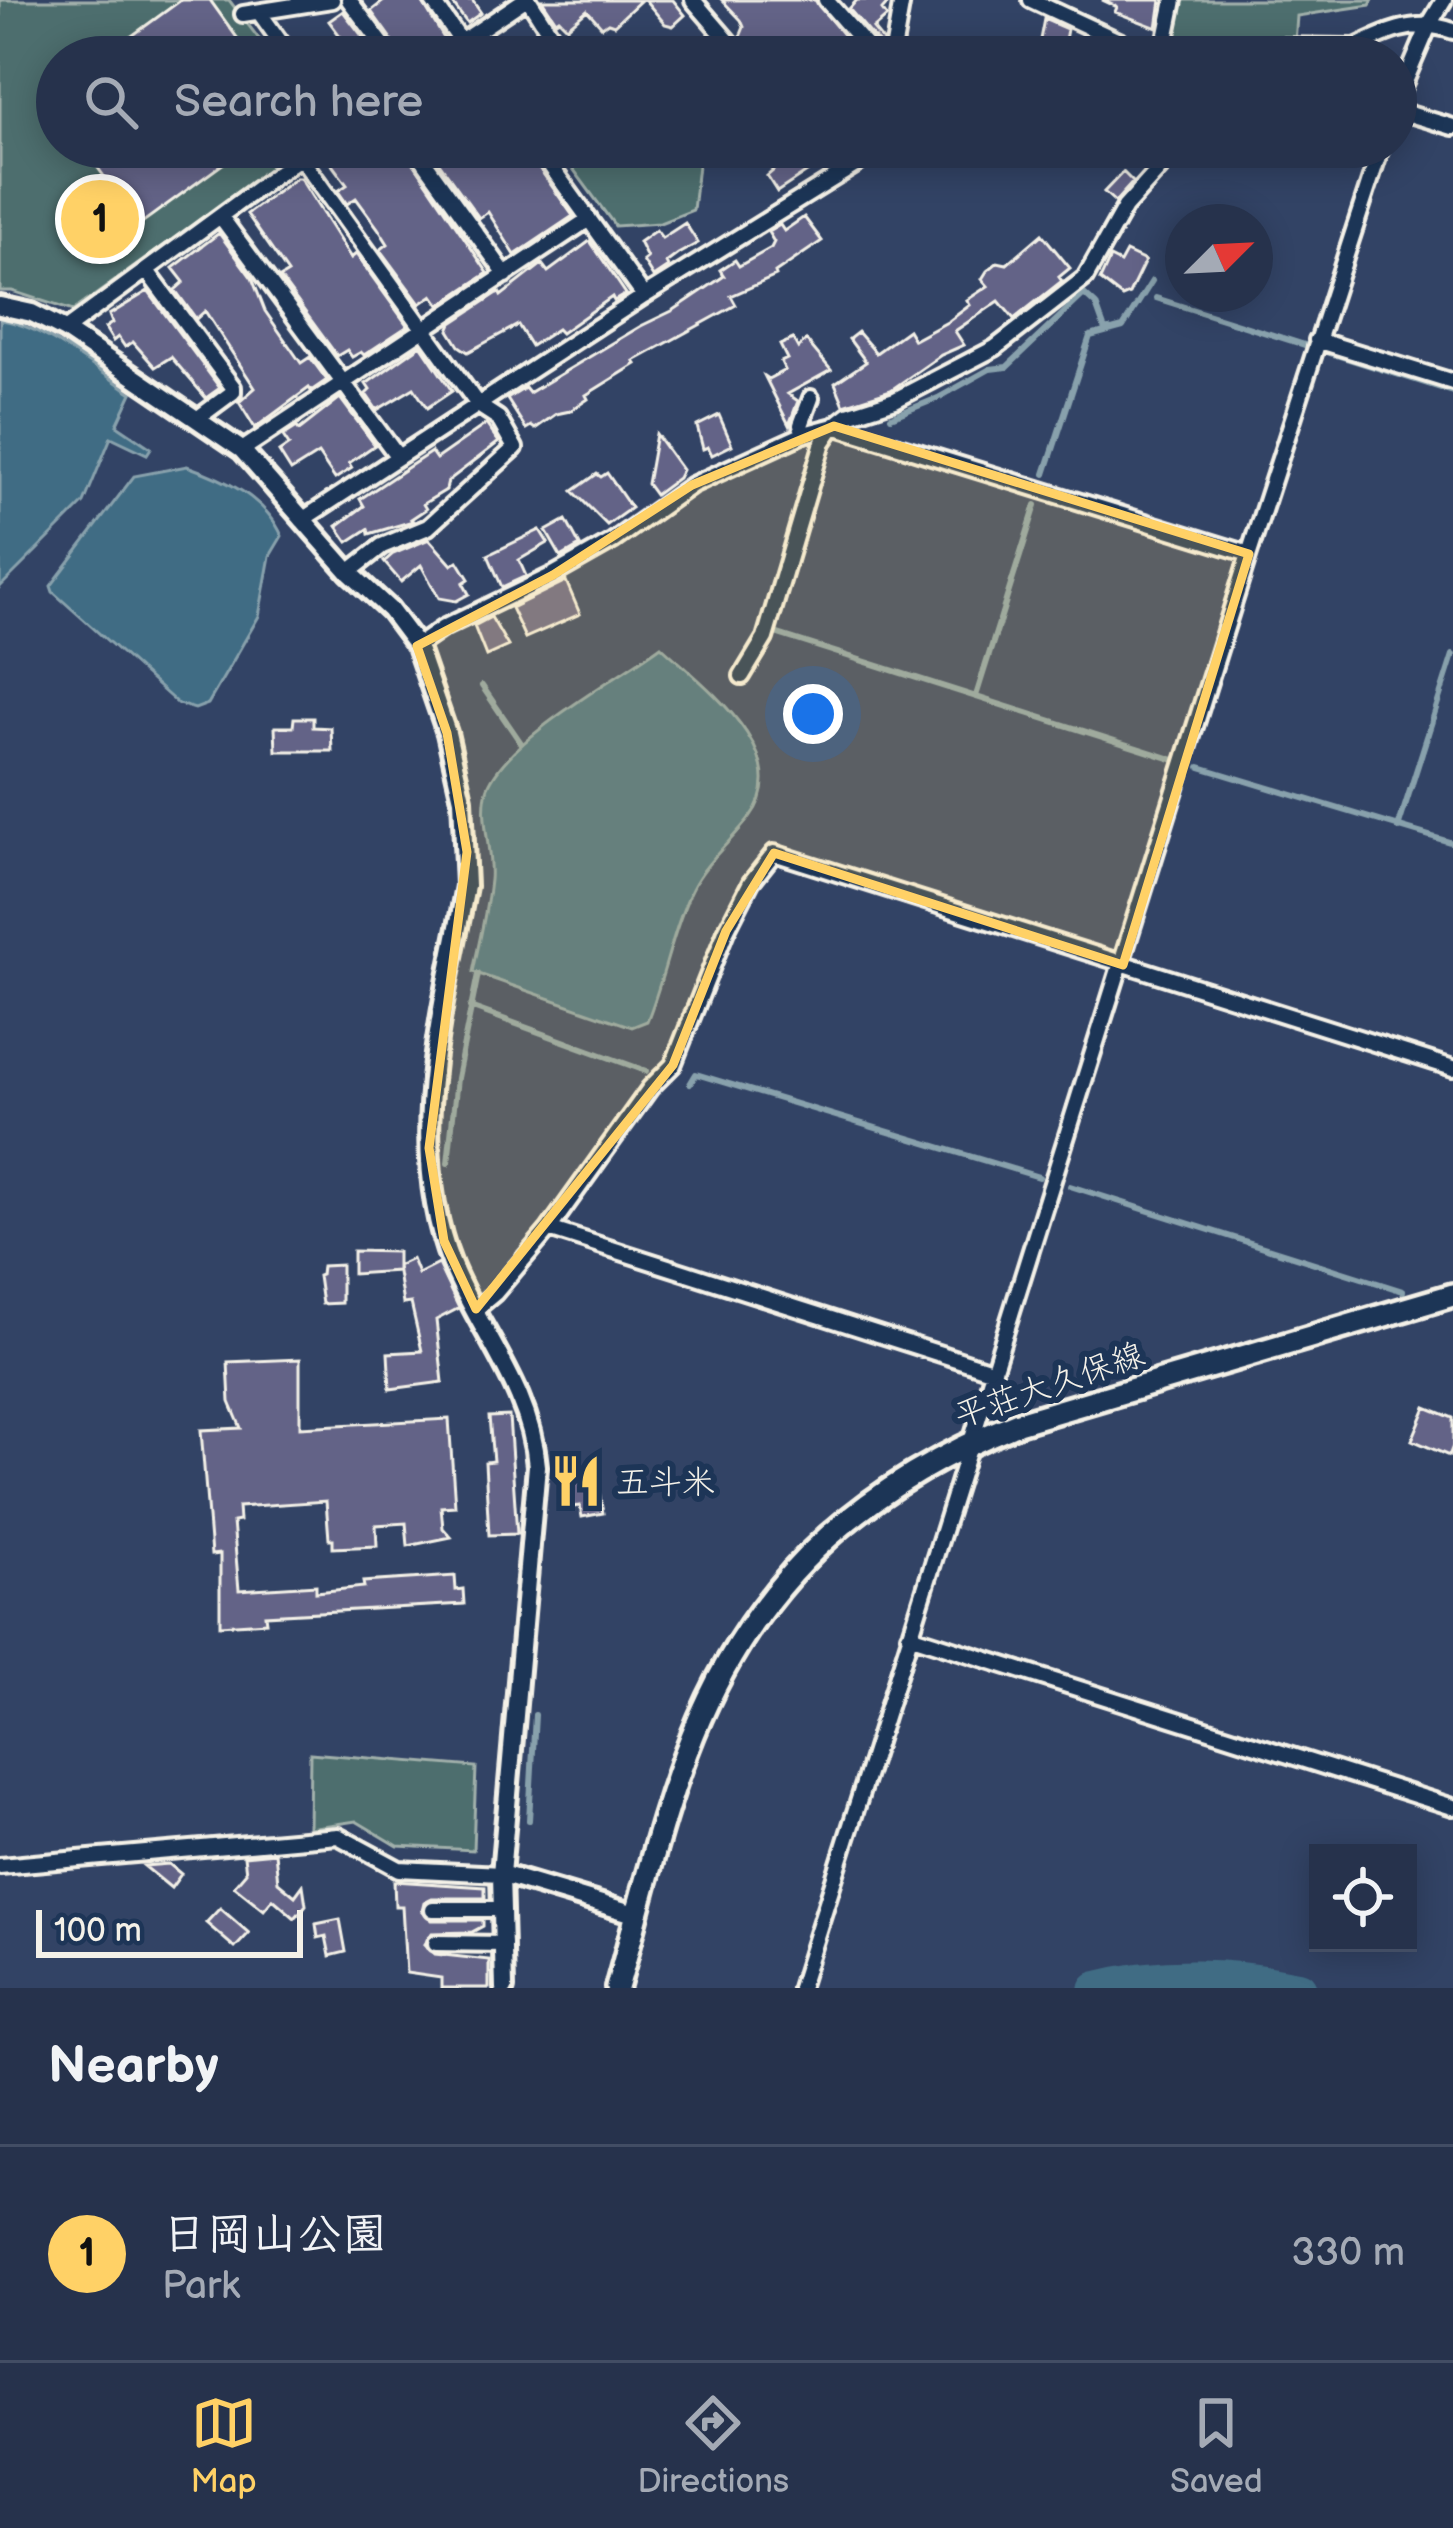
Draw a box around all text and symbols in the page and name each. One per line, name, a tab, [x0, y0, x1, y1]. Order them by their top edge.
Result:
search box	[36, 36, 1417, 168]
icon: search	[78, 69, 144, 135]
text: Search here	[174, 75, 423, 130]
pin: 1	[61, 174, 139, 264]
north arrow	[1165, 204, 1273, 312]
your location	[783, 684, 843, 744]
street label: 平荘大久保線	[950, 1335, 1150, 1437]
restaurant icon: 五斗米	[547, 1452, 605, 1510]
place label: 五斗米	[616, 1463, 715, 1503]
map controls	[1309, 1844, 1417, 1952]
button: locate	[1309, 1844, 1417, 1952]
scale bar	[36, 1904, 303, 1957]
text: 100 m	[54, 1911, 142, 1951]
text: Nearby	[48, 2036, 219, 2097]
text: 日岡山公園	[162, 2208, 387, 2263]
text: 1	[79, 2230, 95, 2277]
text: 330 m	[1291, 2230, 1405, 2277]
text: Park	[162, 2263, 240, 2310]
tab: Map	[190, 2390, 257, 2502]
tab: Directions	[637, 2390, 789, 2502]
tab: Saved	[1170, 2390, 1263, 2502]

